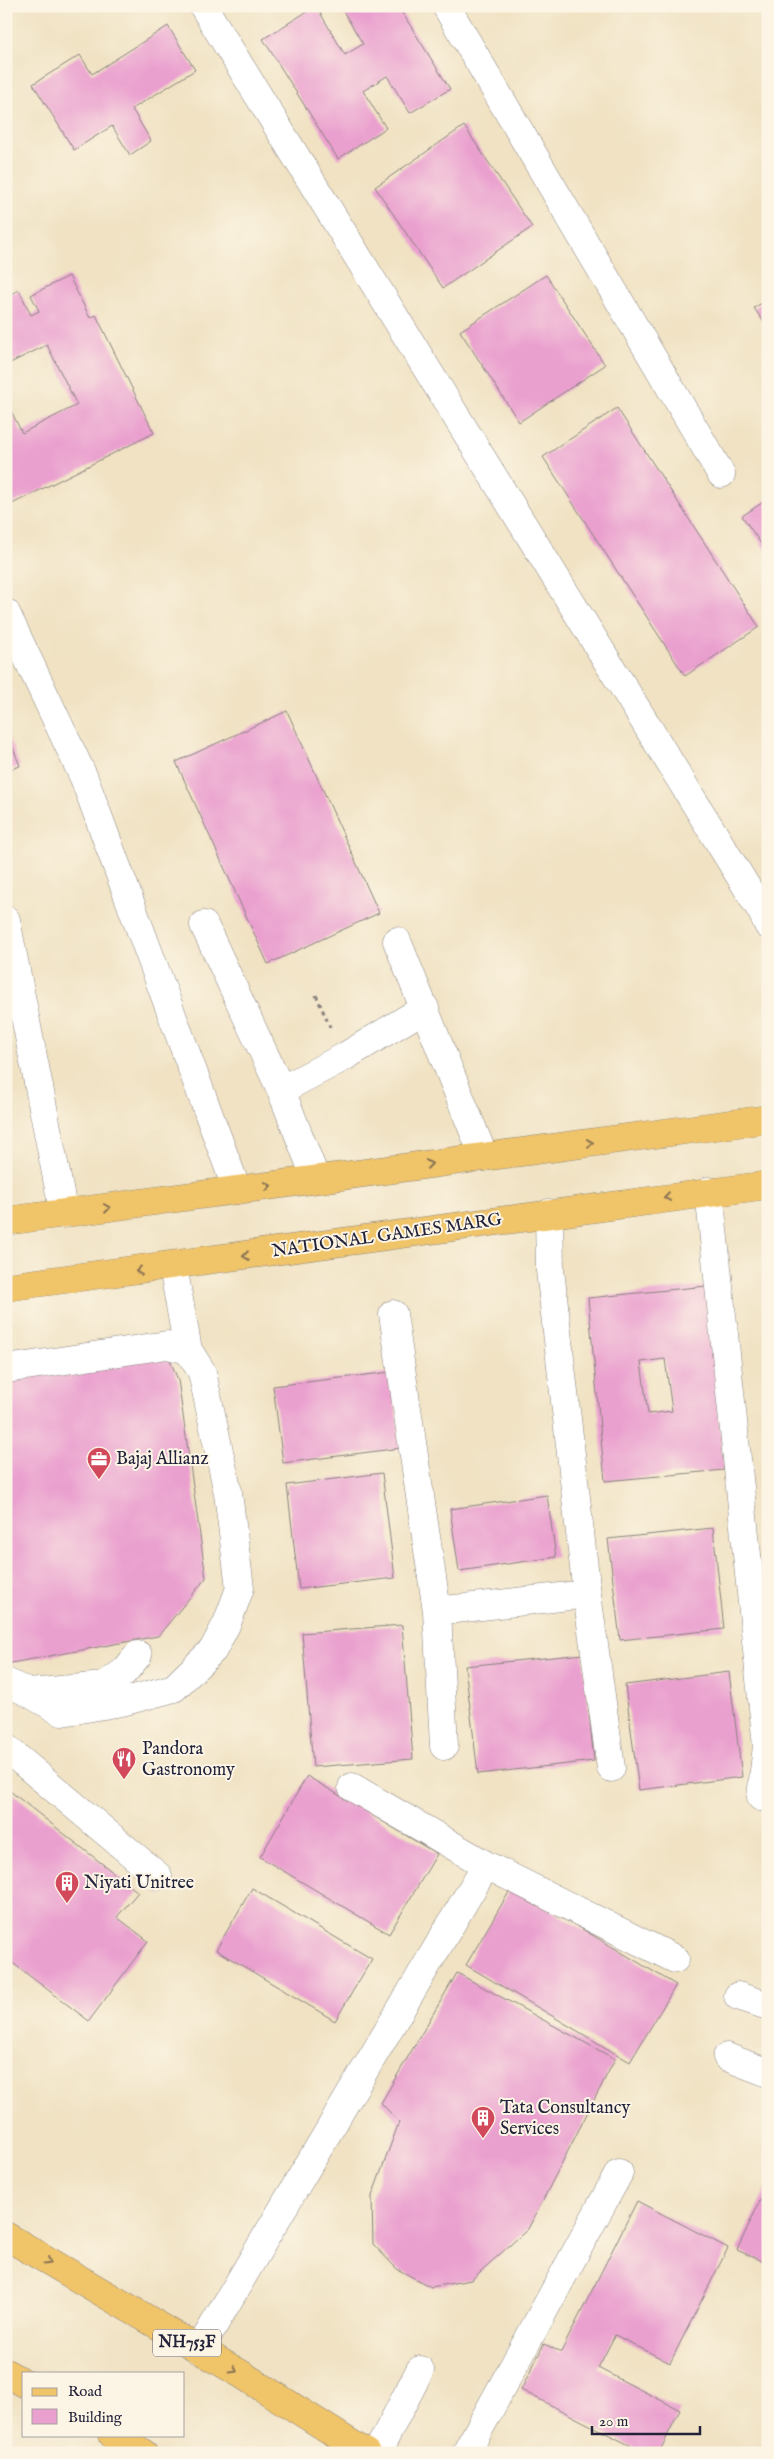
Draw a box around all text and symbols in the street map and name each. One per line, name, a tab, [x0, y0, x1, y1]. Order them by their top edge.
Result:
one-way arrow	[586, 1138, 594, 1149]
one-way arrow	[425, 1159, 433, 1170]
one-way arrow	[264, 1181, 272, 1192]
one-way arrow	[663, 1191, 671, 1202]
one-way arrow	[103, 1203, 111, 1214]
street label: NATIONAL GAMES MARG	[271, 1208, 504, 1264]
one-way arrow	[242, 1250, 251, 1260]
one-way arrow	[134, 1265, 142, 1276]
office icon: Bajaj Allianz	[86, 1446, 112, 1480]
place label: Bajaj Allianz	[116, 1448, 208, 1471]
place label: Pandora Gastronomy	[142, 1738, 235, 1782]
restaurant icon: Pandora Gastronomy	[111, 1746, 137, 1780]
building icon: Niyati Unitree	[54, 1870, 80, 1904]
place label: Niyati Unitree	[84, 1872, 194, 1895]
place label: Tata Consultancy Services	[500, 2097, 630, 2141]
building icon: Tata Consultancy Services	[470, 2105, 496, 2139]
one-way arrow	[43, 2255, 52, 2265]
road number: NH753F	[153, 2330, 221, 2356]
one-way arrow	[228, 2364, 237, 2374]
legend	[22, 2372, 185, 2436]
text: Road	[68, 2382, 103, 2401]
scale bar	[592, 2404, 699, 2436]
text: Building	[68, 2408, 123, 2427]
text: 20 m	[599, 2412, 629, 2431]

